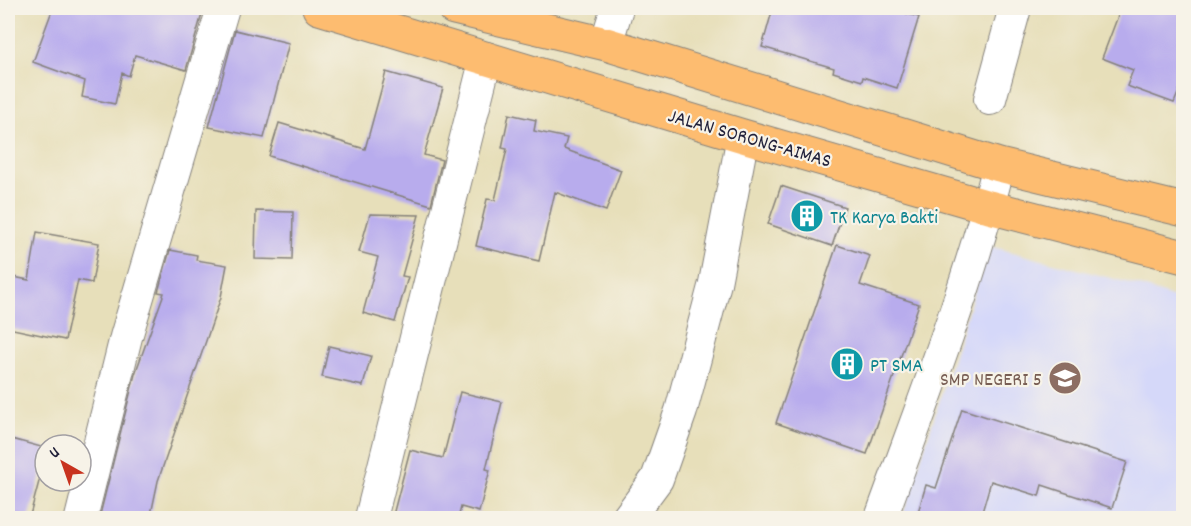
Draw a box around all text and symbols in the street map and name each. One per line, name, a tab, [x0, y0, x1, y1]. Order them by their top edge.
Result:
street label: JALAN SORONG-AIMAS	[664, 103, 834, 177]
building icon: TK Karya Bakti	[789, 198, 825, 234]
place label: TK Karya Bakti	[830, 205, 938, 233]
building icon: PT SMA	[829, 346, 865, 382]
place label: PT SMA	[870, 353, 923, 381]
school or university icon: SMP NEGERI 5	[1047, 360, 1083, 396]
place label: SMP NEGERI 5	[940, 367, 1042, 395]
north arrow	[33, 433, 93, 493]
text: U	[45, 442, 66, 465]

